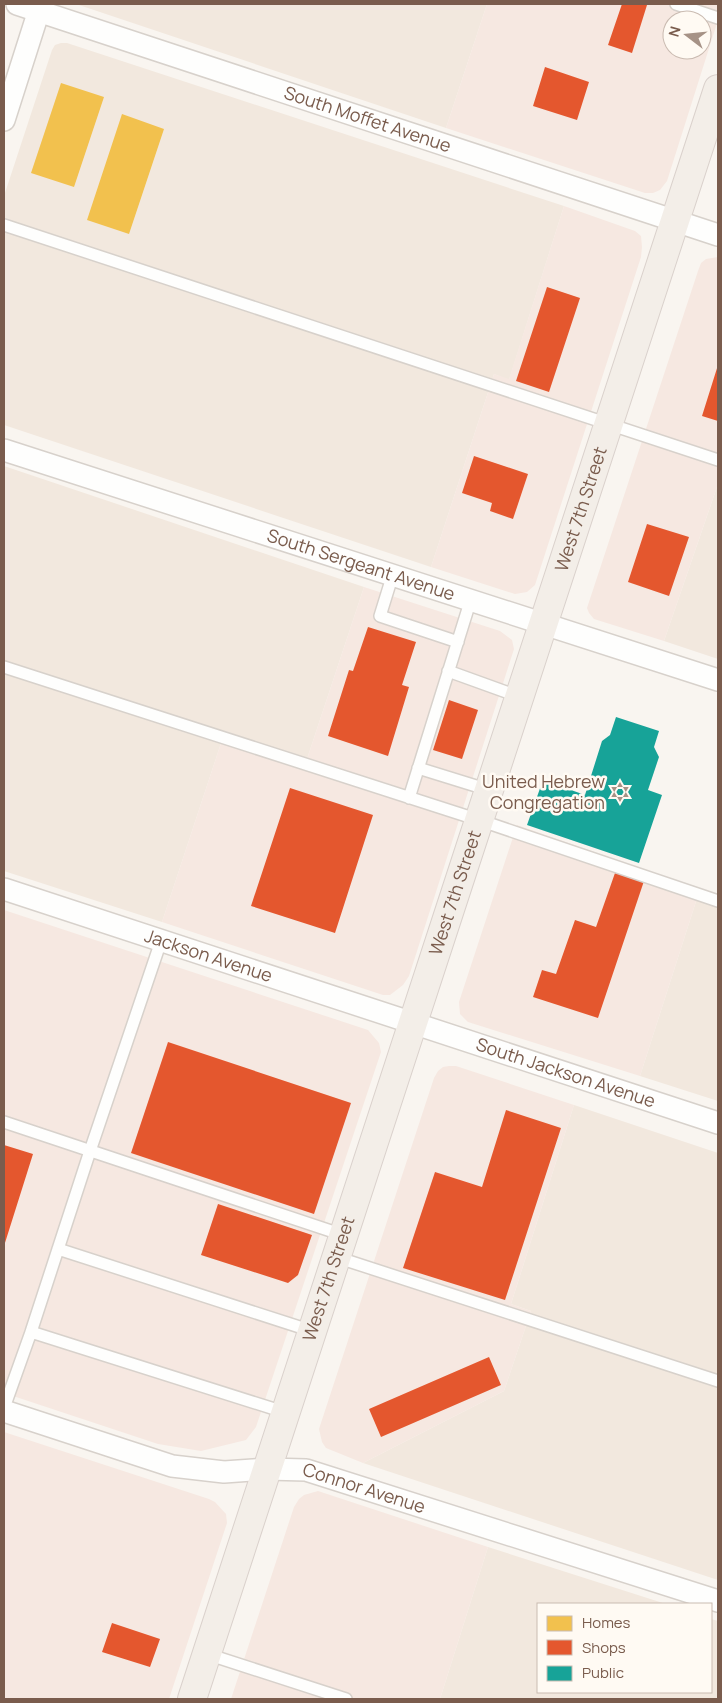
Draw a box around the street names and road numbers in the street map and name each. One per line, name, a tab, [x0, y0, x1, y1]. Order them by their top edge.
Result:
street label: South Moffet Avenue	[281, 80, 454, 157]
street label: West 7th Street	[549, 443, 612, 574]
street label: South Sergeant Avenue	[264, 523, 458, 605]
street label: West 7th Street	[423, 827, 486, 958]
street label: Jackson Avenue	[142, 923, 276, 987]
street label: South Jackson Avenue	[473, 1032, 659, 1113]
street label: West 7th Street	[296, 1213, 360, 1344]
street label: Connor Avenue	[300, 1457, 429, 1518]

